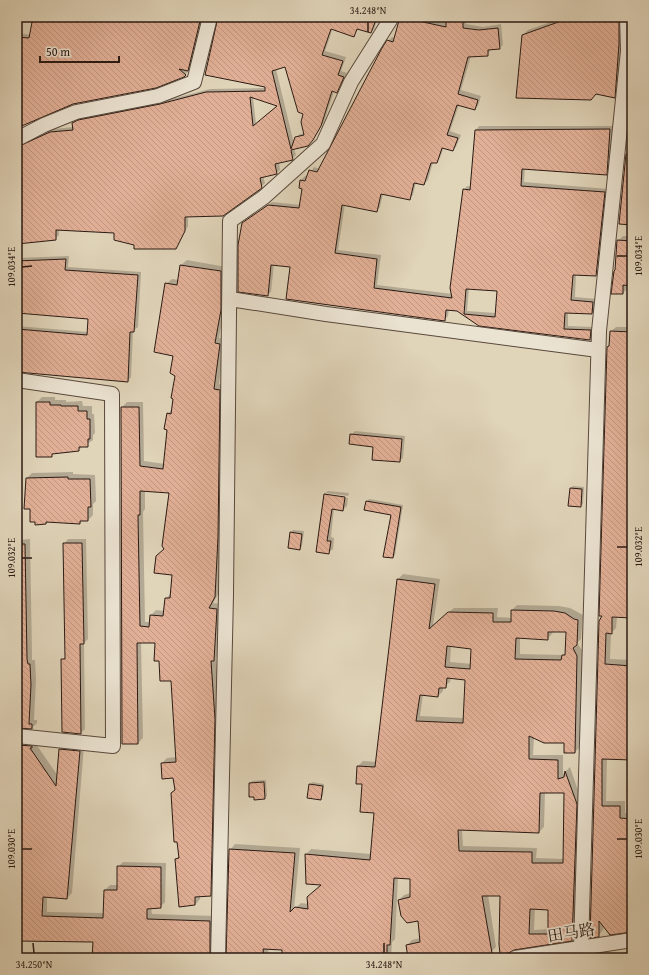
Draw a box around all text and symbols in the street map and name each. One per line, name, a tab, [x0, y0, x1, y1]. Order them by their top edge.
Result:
text: 34.248°N	[350, 3, 387, 18]
scale bar	[40, 38, 119, 64]
text: 50 m	[46, 43, 70, 60]
text: 109.034°E	[631, 236, 646, 276]
text: 109.034°E	[4, 247, 19, 287]
text: 109.032°E	[631, 527, 646, 567]
text: 109.032°E	[4, 538, 19, 578]
text: 109.030°E	[631, 819, 646, 859]
text: 109.030°E	[4, 829, 19, 869]
street label: 田马路	[545, 916, 597, 948]
text: 34.250°N	[16, 957, 53, 972]
text: 34.248°N	[366, 957, 403, 972]

